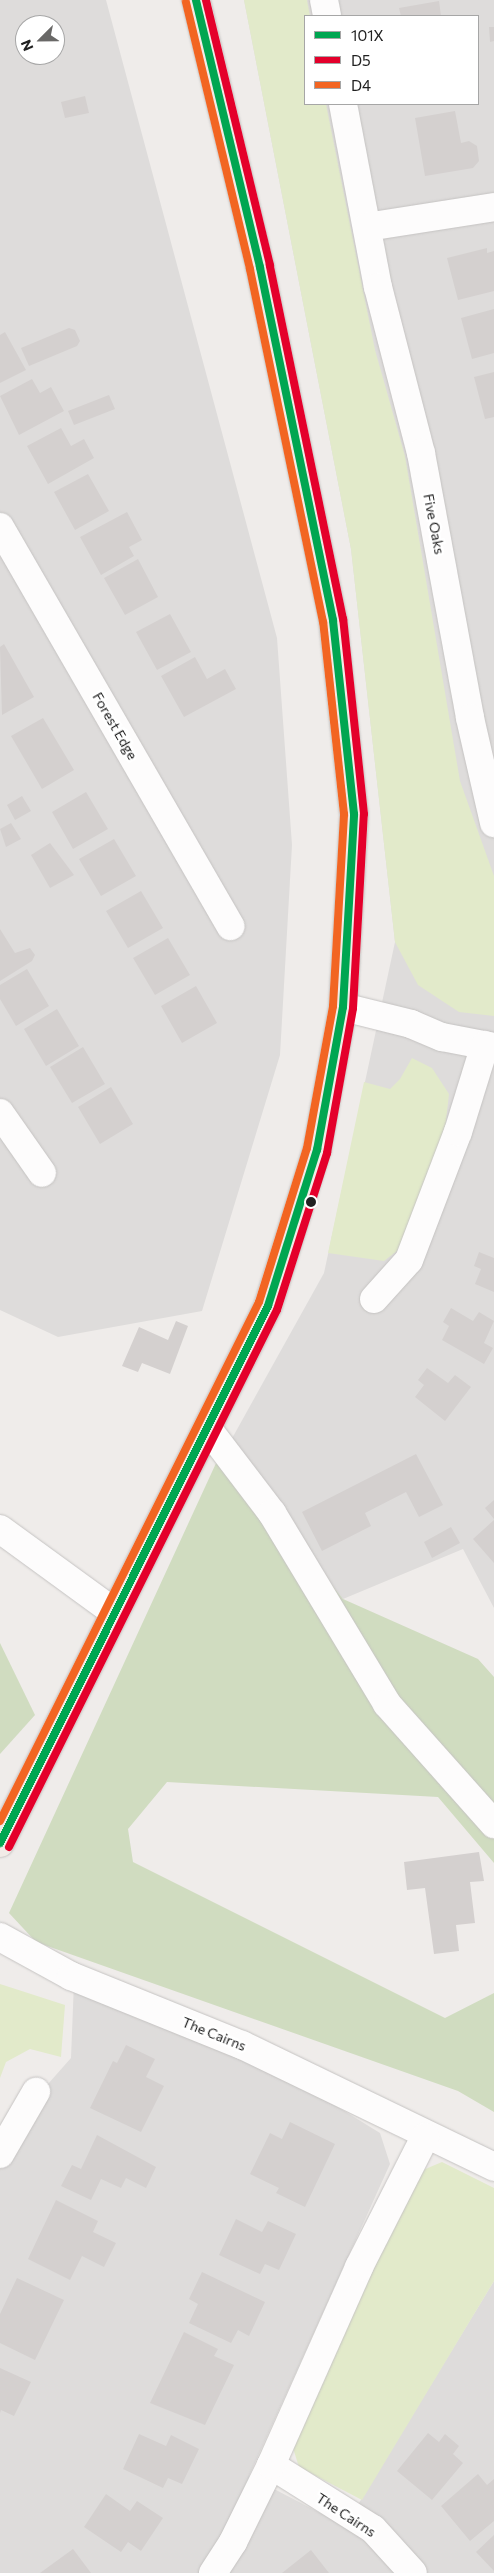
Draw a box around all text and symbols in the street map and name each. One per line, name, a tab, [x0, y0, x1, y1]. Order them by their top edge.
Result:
north arrow	[15, 15, 65, 65]
legend	[304, 15, 479, 105]
text: 101X	[351, 26, 384, 44]
text: N	[17, 38, 37, 54]
text: D5	[351, 51, 371, 69]
text: D4	[351, 76, 371, 94]
street label: Five Oaks	[420, 492, 448, 556]
street label: Forest Edge	[89, 689, 141, 763]
unlabelled marker	[306, 1197, 316, 1207]
street label: The Cairns	[180, 2014, 248, 2054]
street label: The Cairns	[313, 2490, 379, 2540]

